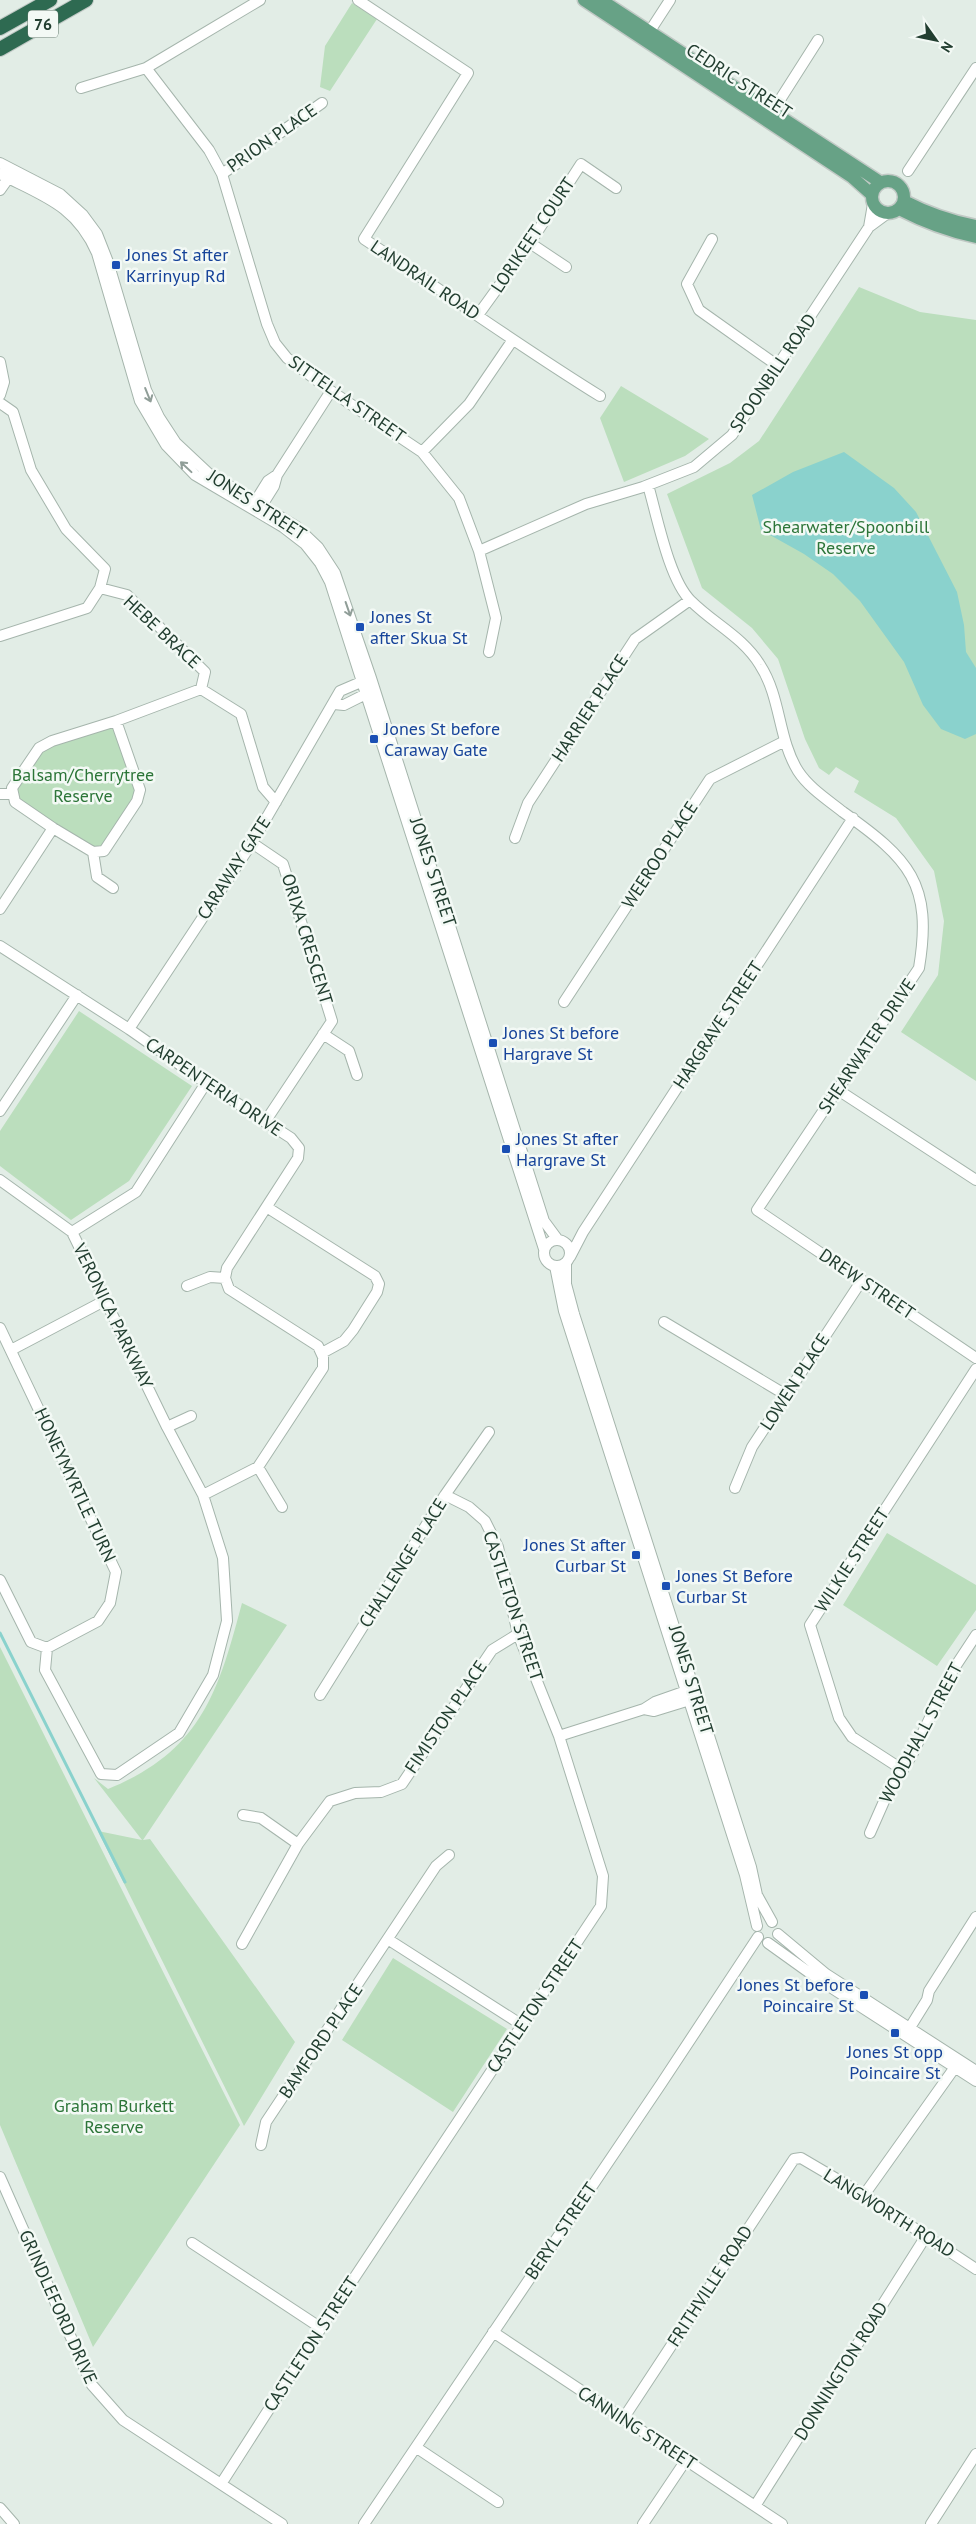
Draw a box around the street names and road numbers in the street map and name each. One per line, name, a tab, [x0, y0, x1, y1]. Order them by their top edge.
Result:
road number: 76	[28, 10, 58, 38]
street label: CEDRIC STREET	[682, 38, 797, 123]
street label: PRION PLACE	[222, 98, 321, 177]
street label: LORIKEET COURT	[486, 173, 580, 297]
street label: LANDRAIL ROAD	[366, 234, 484, 325]
street label: SPOONBILL ROAD	[724, 309, 821, 437]
street label: SITTELLA STREET	[284, 350, 410, 447]
street label: JONES STREET	[203, 464, 311, 545]
street label: HEBE BRACE	[119, 590, 206, 673]
street label: HARRIER PLACE	[546, 649, 633, 766]
street label: WEEROO PLACE	[616, 797, 703, 913]
street label: CARAWAY GATE	[192, 812, 276, 924]
street label: JONES STREET	[405, 813, 462, 929]
street label: ORIXA CRESCENT	[277, 871, 338, 1007]
street label: HARGRAVE STREET	[668, 957, 767, 1093]
street label: SHEARWATER DRIVE	[813, 974, 920, 1118]
street label: CARPENTERIA DRIVE	[141, 1032, 287, 1141]
street label: VERONICA PARKWAY	[68, 1239, 159, 1392]
street label: DREW STREET	[815, 1243, 920, 1324]
street label: LOWEN PLACE	[755, 1329, 834, 1435]
street label: HONEYMYRTLE TURN	[30, 1404, 121, 1566]
street label: CHALLENGE PLACE	[354, 1494, 452, 1632]
street label: WILKIE STREET	[809, 1503, 894, 1616]
street label: CASTLETON STREET	[478, 1528, 549, 1684]
street label: JONES STREET	[664, 1621, 719, 1737]
street label: FIMISTON PLACE	[399, 1656, 492, 1778]
street label: WOODHALL STREET	[874, 1659, 967, 1807]
street label: CASTLETON STREET	[481, 1934, 588, 2077]
street label: BAMFORD PLACE	[274, 1979, 367, 2103]
street label: LANGWORTH ROAD	[819, 2163, 959, 2262]
street label: BERYL STREET	[520, 2178, 602, 2284]
street label: FRITHVILLE ROAD	[662, 2221, 757, 2351]
street label: GRINDLEFORD DRIVE	[14, 2226, 103, 2387]
street label: CASTLETON STREET	[258, 2272, 363, 2416]
street label: DONNINGTON ROAD	[789, 2297, 892, 2444]
street label: CANNING STREET	[573, 2381, 701, 2475]

